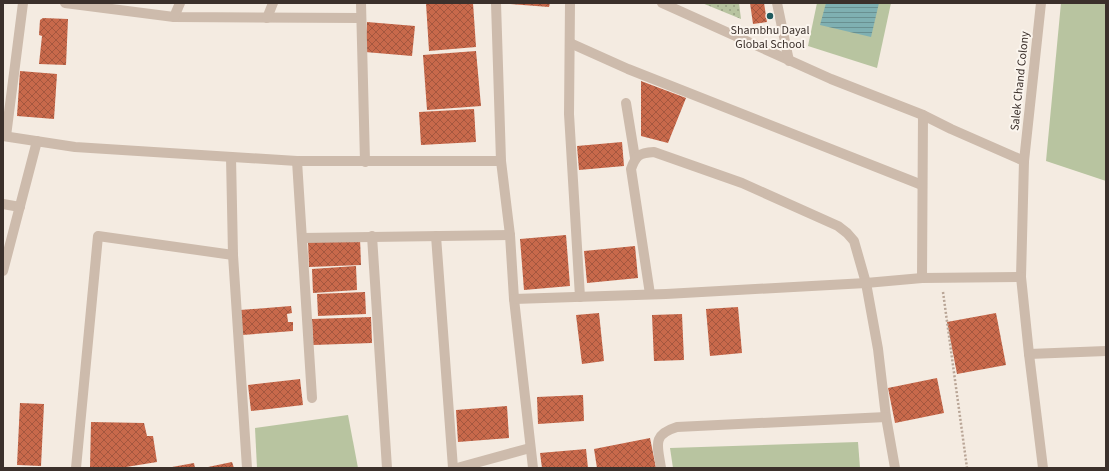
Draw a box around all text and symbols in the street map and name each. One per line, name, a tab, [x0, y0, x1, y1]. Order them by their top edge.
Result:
marker: Shambhu Dayal Global School	[765, 11, 775, 21]
place label: Shambhu Dayal Global School	[731, 22, 809, 53]
street label: Salek Chand Colony	[1006, 30, 1034, 132]

